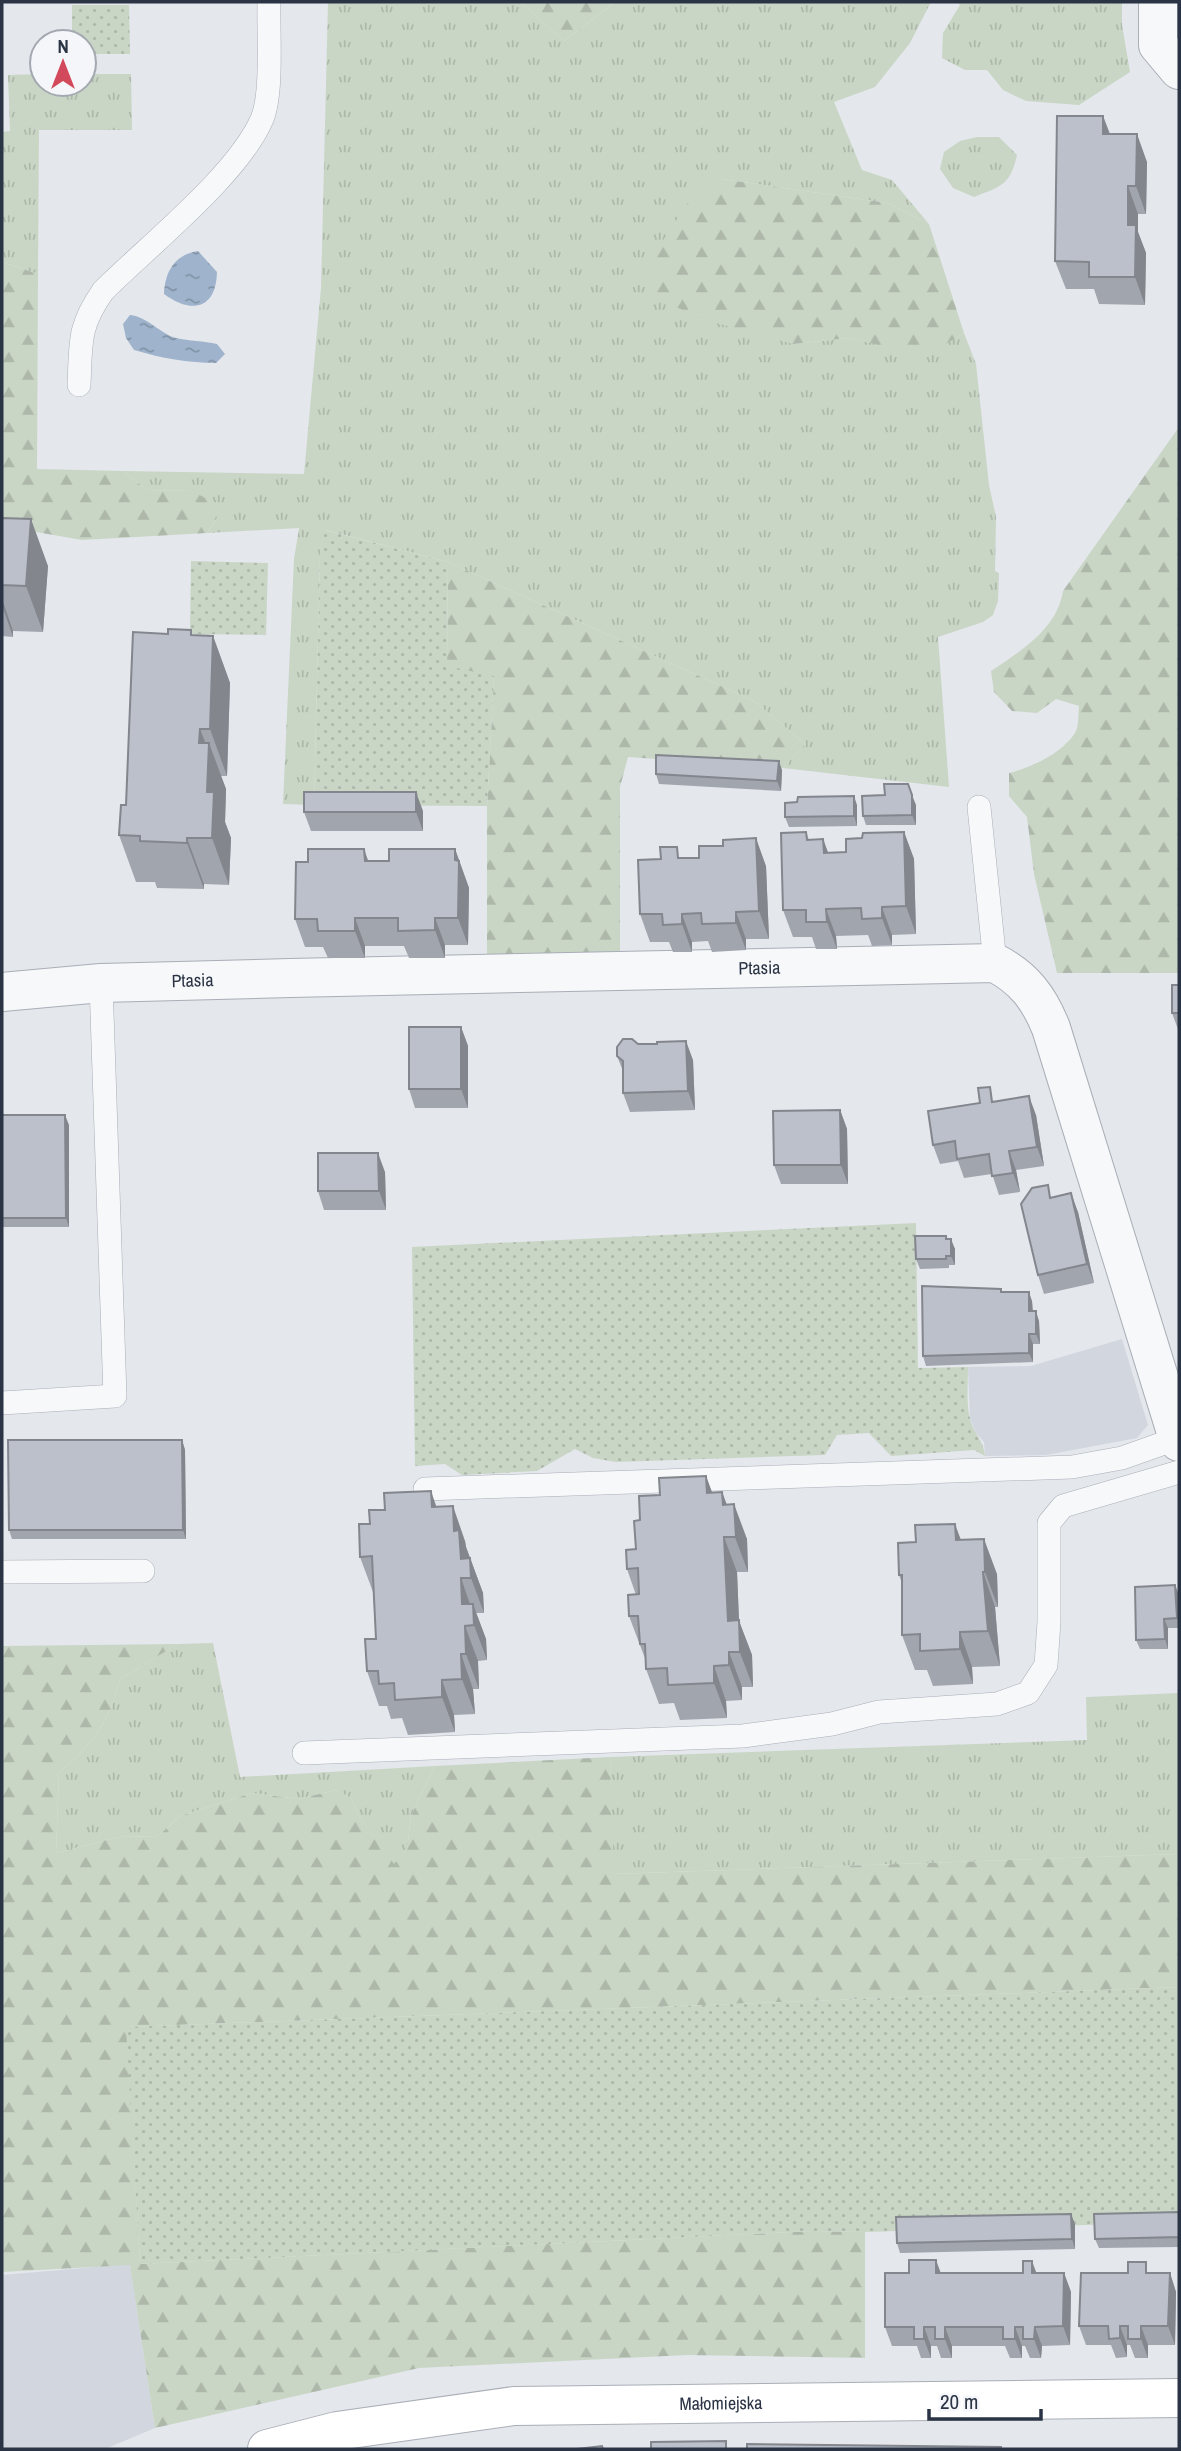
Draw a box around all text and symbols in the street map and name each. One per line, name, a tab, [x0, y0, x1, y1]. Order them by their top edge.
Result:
north arrow	[28, 28, 98, 98]
text: N	[57, 33, 69, 59]
street label: Ptasia	[738, 955, 781, 980]
street label: Ptasia	[171, 967, 214, 993]
scale bar	[929, 2378, 1041, 2422]
text: 20 m	[940, 2387, 978, 2416]
street label: Małomiejska	[679, 2390, 763, 2416]

